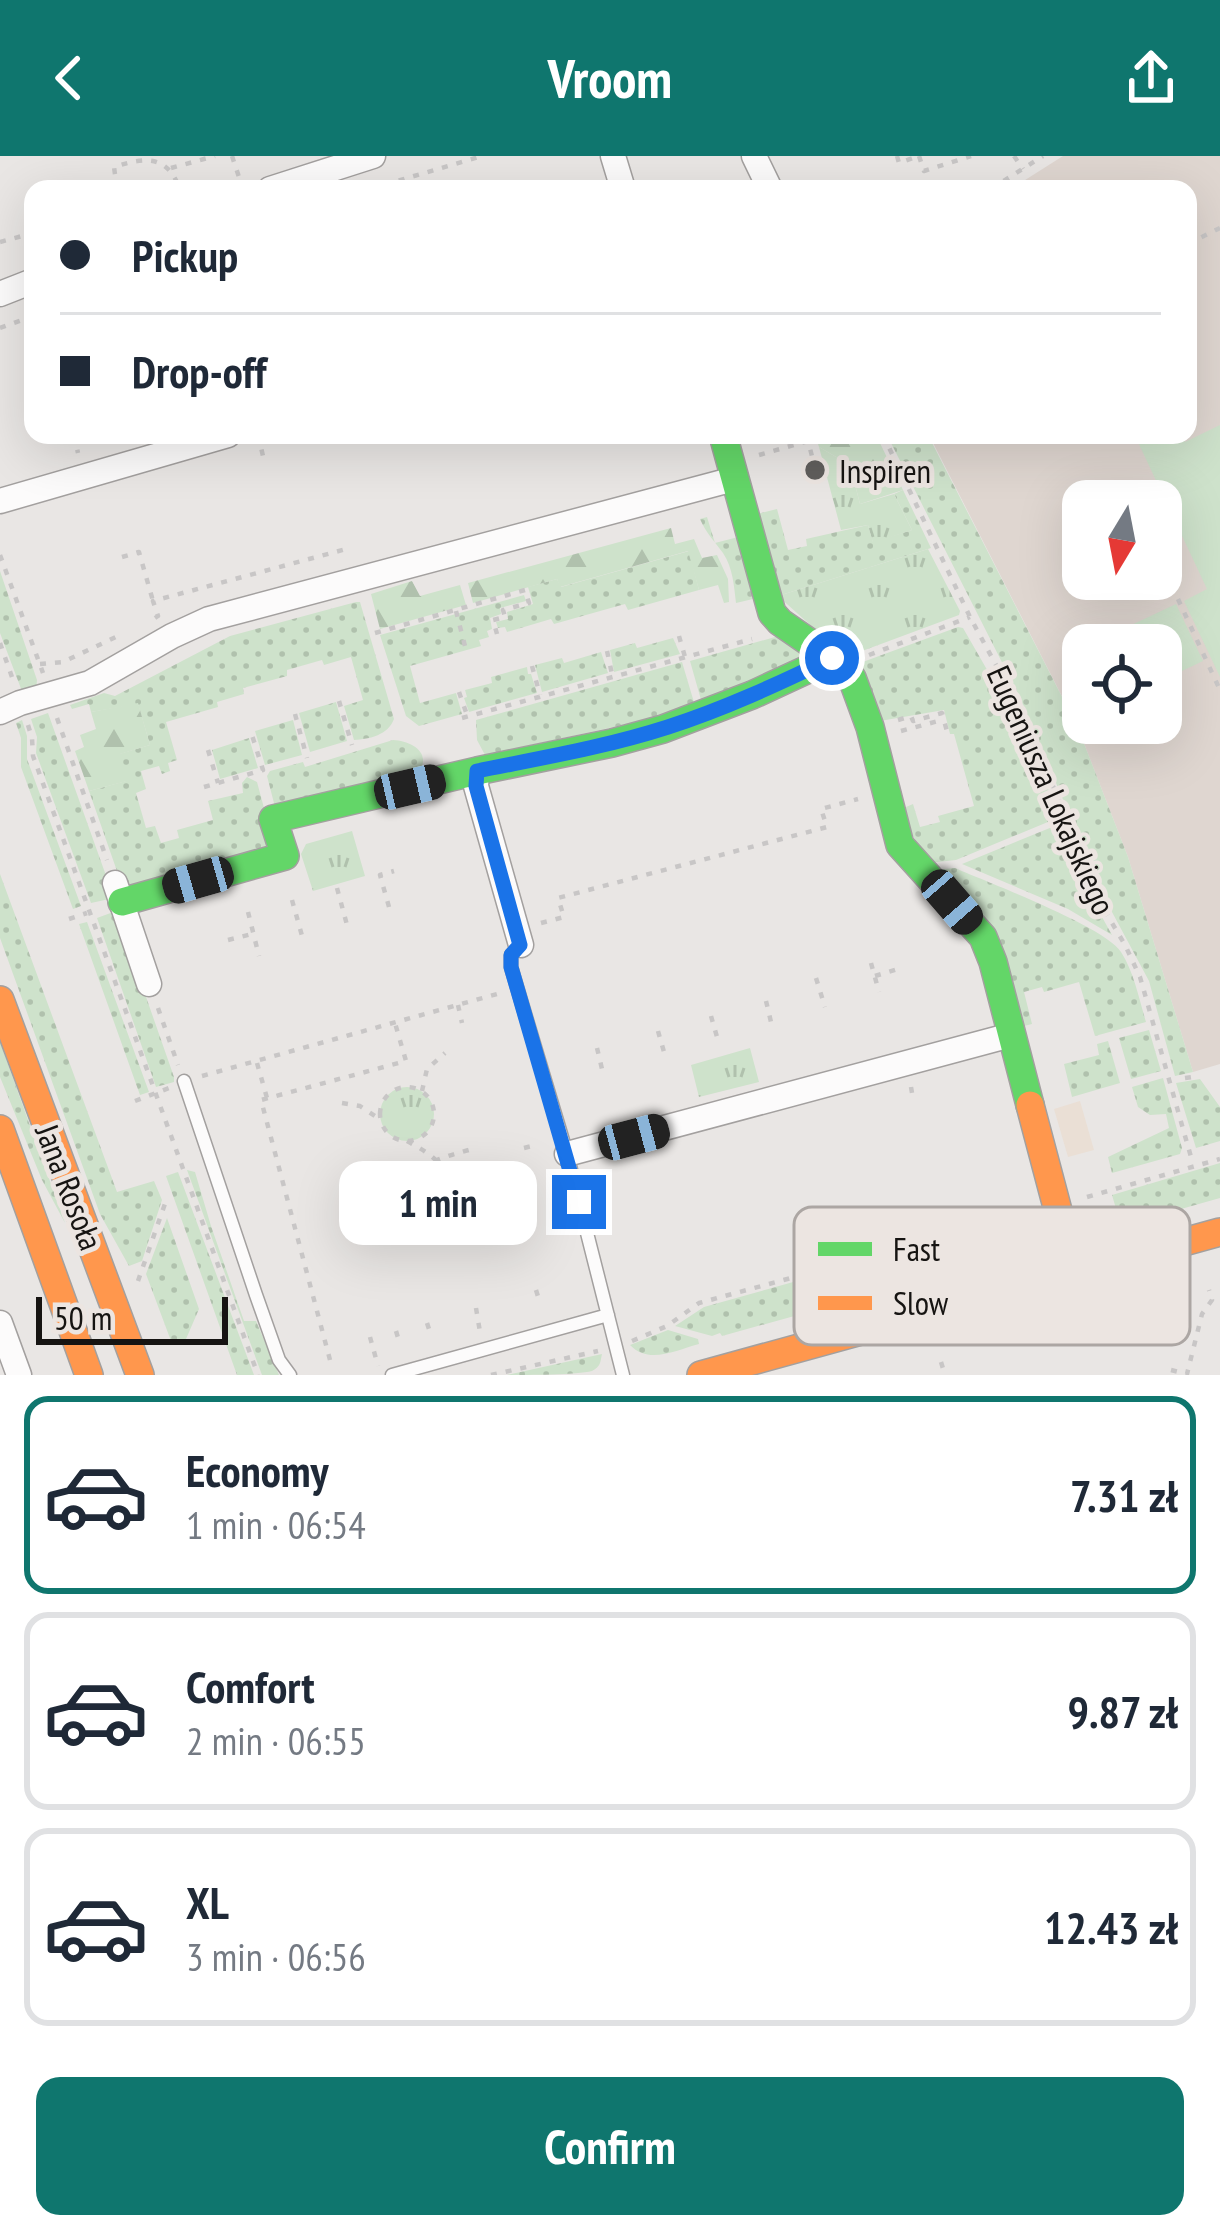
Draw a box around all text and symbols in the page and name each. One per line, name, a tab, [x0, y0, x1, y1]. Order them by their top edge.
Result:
text: Vroom	[548, 43, 672, 113]
icon: back	[36, 45, 102, 111]
icon: share	[1118, 45, 1184, 111]
text: Pickup	[132, 226, 238, 284]
text: Drop-off	[132, 342, 266, 400]
place label: Inspiren	[839, 449, 931, 492]
marker: Inspiren	[802, 457, 828, 483]
north arrow	[1062, 480, 1182, 600]
map controls	[1062, 480, 1182, 744]
button: locate	[1062, 624, 1182, 744]
route start	[805, 631, 859, 685]
street label: Eugeniusza Lokajskiego	[978, 659, 1126, 921]
car	[371, 761, 449, 813]
car	[158, 853, 238, 907]
car	[915, 863, 989, 941]
car	[595, 1110, 673, 1164]
street label: Jana Rosoła	[26, 1117, 114, 1256]
callout: 1 min	[339, 1160, 537, 1244]
route end	[552, 1175, 606, 1229]
text: 1 min	[399, 1177, 477, 1228]
legend	[794, 1207, 1190, 1345]
text: Fast	[893, 1227, 940, 1270]
text: Slow	[893, 1281, 949, 1324]
scale bar	[36, 1291, 228, 1344]
text: 50 m	[54, 1296, 112, 1339]
icon: car	[42, 1441, 150, 1549]
text: Economy	[186, 1441, 329, 1499]
text: 7.31 zł	[1070, 1466, 1178, 1524]
text: 1 min · 06:54	[186, 1499, 366, 1550]
icon: car	[42, 1657, 150, 1765]
text: Comfort	[186, 1657, 315, 1715]
text: 9.87 zł	[1068, 1682, 1178, 1740]
text: 2 min · 06:55	[186, 1715, 366, 1766]
icon: car	[42, 1873, 150, 1981]
text: XL	[186, 1873, 229, 1931]
text: 12.43 zł	[1044, 1898, 1178, 1956]
text: 3 min · 06:56	[186, 1931, 366, 1982]
button: Confirm	[36, 2077, 1184, 2215]

